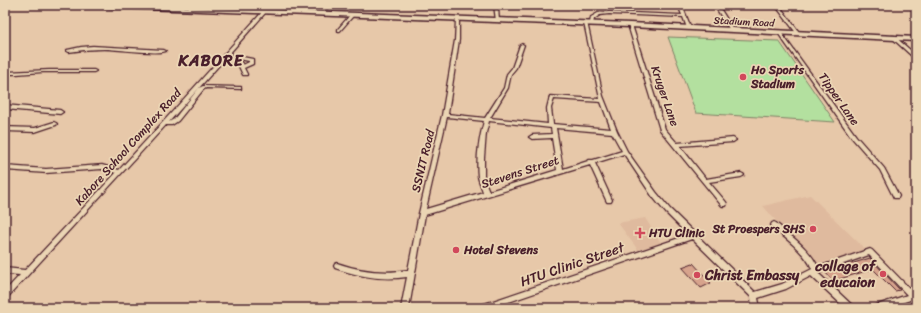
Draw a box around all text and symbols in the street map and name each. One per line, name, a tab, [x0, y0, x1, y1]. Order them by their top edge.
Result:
street label: Stadium Road	[713, 11, 775, 33]
district label: KABORE	[177, 46, 244, 75]
place label: Ho Sports Stadium	[750, 59, 804, 95]
street label: Kruger Lane	[644, 63, 686, 129]
street label: Tipper Lane	[812, 68, 866, 130]
marker: Ho Sports Stadium	[738, 72, 748, 82]
street label: Kabore School Complex Road	[69, 82, 188, 211]
street label: SSNIT Road	[405, 126, 442, 195]
street label: Stevens Street	[478, 149, 562, 195]
place label: St Proespers SHS	[711, 218, 806, 240]
place label: HTU Clinic	[648, 222, 706, 244]
marker: St Proespers SHS	[808, 224, 818, 234]
marker: HTU Clinic	[634, 227, 646, 239]
street label: HTU Clinic Street	[517, 235, 629, 294]
place label: Hotel Stevens	[463, 239, 539, 261]
marker: Hotel Stevens	[451, 245, 461, 255]
place label: collage of educaion	[814, 254, 877, 295]
place label: Christ Embassy	[704, 263, 800, 288]
marker: collage of educaion	[878, 269, 888, 279]
marker: Christ Embassy	[692, 270, 702, 280]

